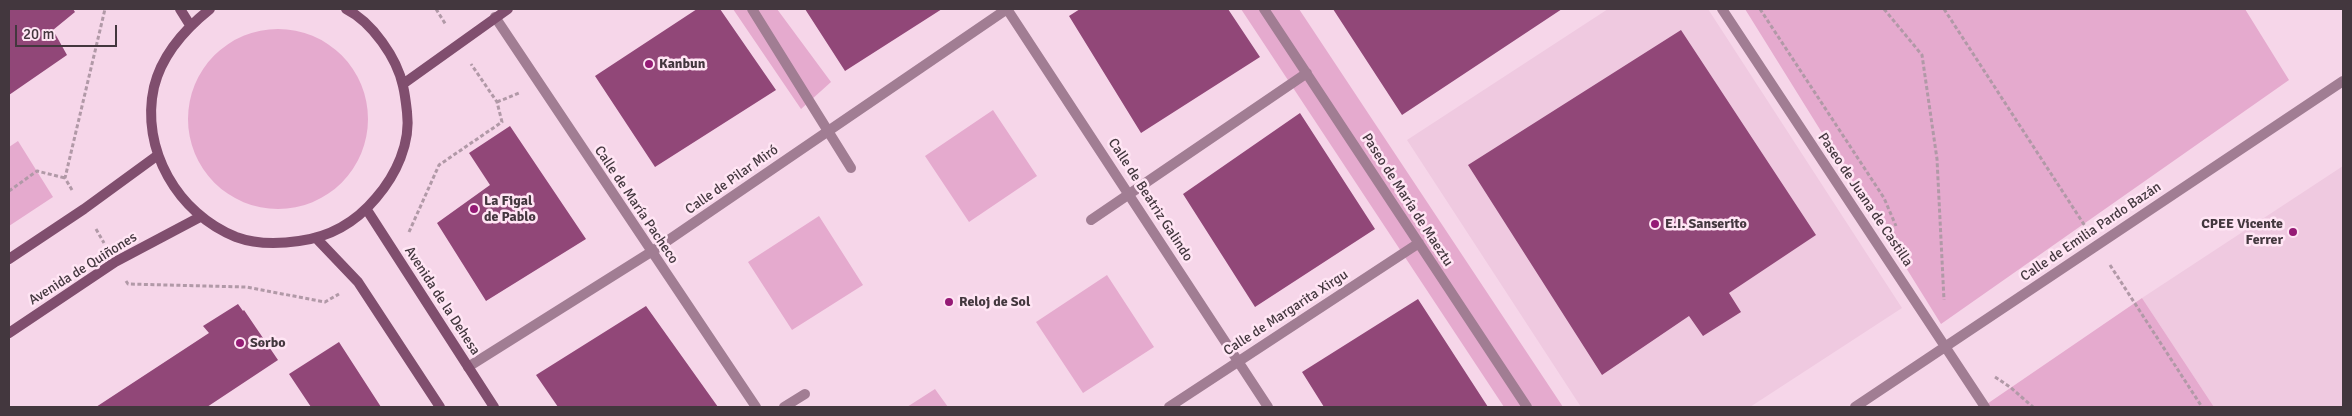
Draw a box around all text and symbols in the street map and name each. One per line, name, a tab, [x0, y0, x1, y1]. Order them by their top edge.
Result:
scale bar	[18, 15, 120, 47]
text: 20 m	[23, 25, 54, 43]
place label: Kanbun	[659, 56, 705, 72]
marker: Kanbun	[643, 58, 655, 70]
street label: Paseo de María de Maeztu	[1358, 130, 1456, 270]
street label: Paseo de Juana de Castilla	[1814, 130, 1916, 270]
street label: Calle de Beatriz Galindo	[1104, 135, 1196, 265]
street label: Calle de Pilar Miró	[682, 142, 782, 218]
street label: Calle de María Pacheco	[590, 143, 682, 267]
street label: Calle de Emilia Pardo Bazán	[2018, 179, 2164, 285]
place label: La Figal de Pablo	[484, 193, 536, 226]
marker: La Figal de Pablo	[468, 203, 480, 215]
place label: E.I. Sanserito	[1665, 216, 1747, 232]
place label: CPEE Vicente Ferrer	[2201, 216, 2283, 248]
marker: E.I. Sanserito	[1649, 218, 1661, 230]
marker: CPEE Vicente Ferrer	[2287, 226, 2299, 238]
street label: Avenida de Quiñones	[26, 229, 140, 309]
street label: Avenida de la Dehesa	[401, 243, 483, 359]
street label: Calle de Margarita Xirgu	[1221, 266, 1351, 360]
place label: Reloj de Sol	[959, 294, 1030, 310]
marker: Reloj de Sol	[943, 296, 955, 308]
place label: Sorbo	[250, 335, 285, 351]
marker: Sorbo	[234, 337, 246, 349]

